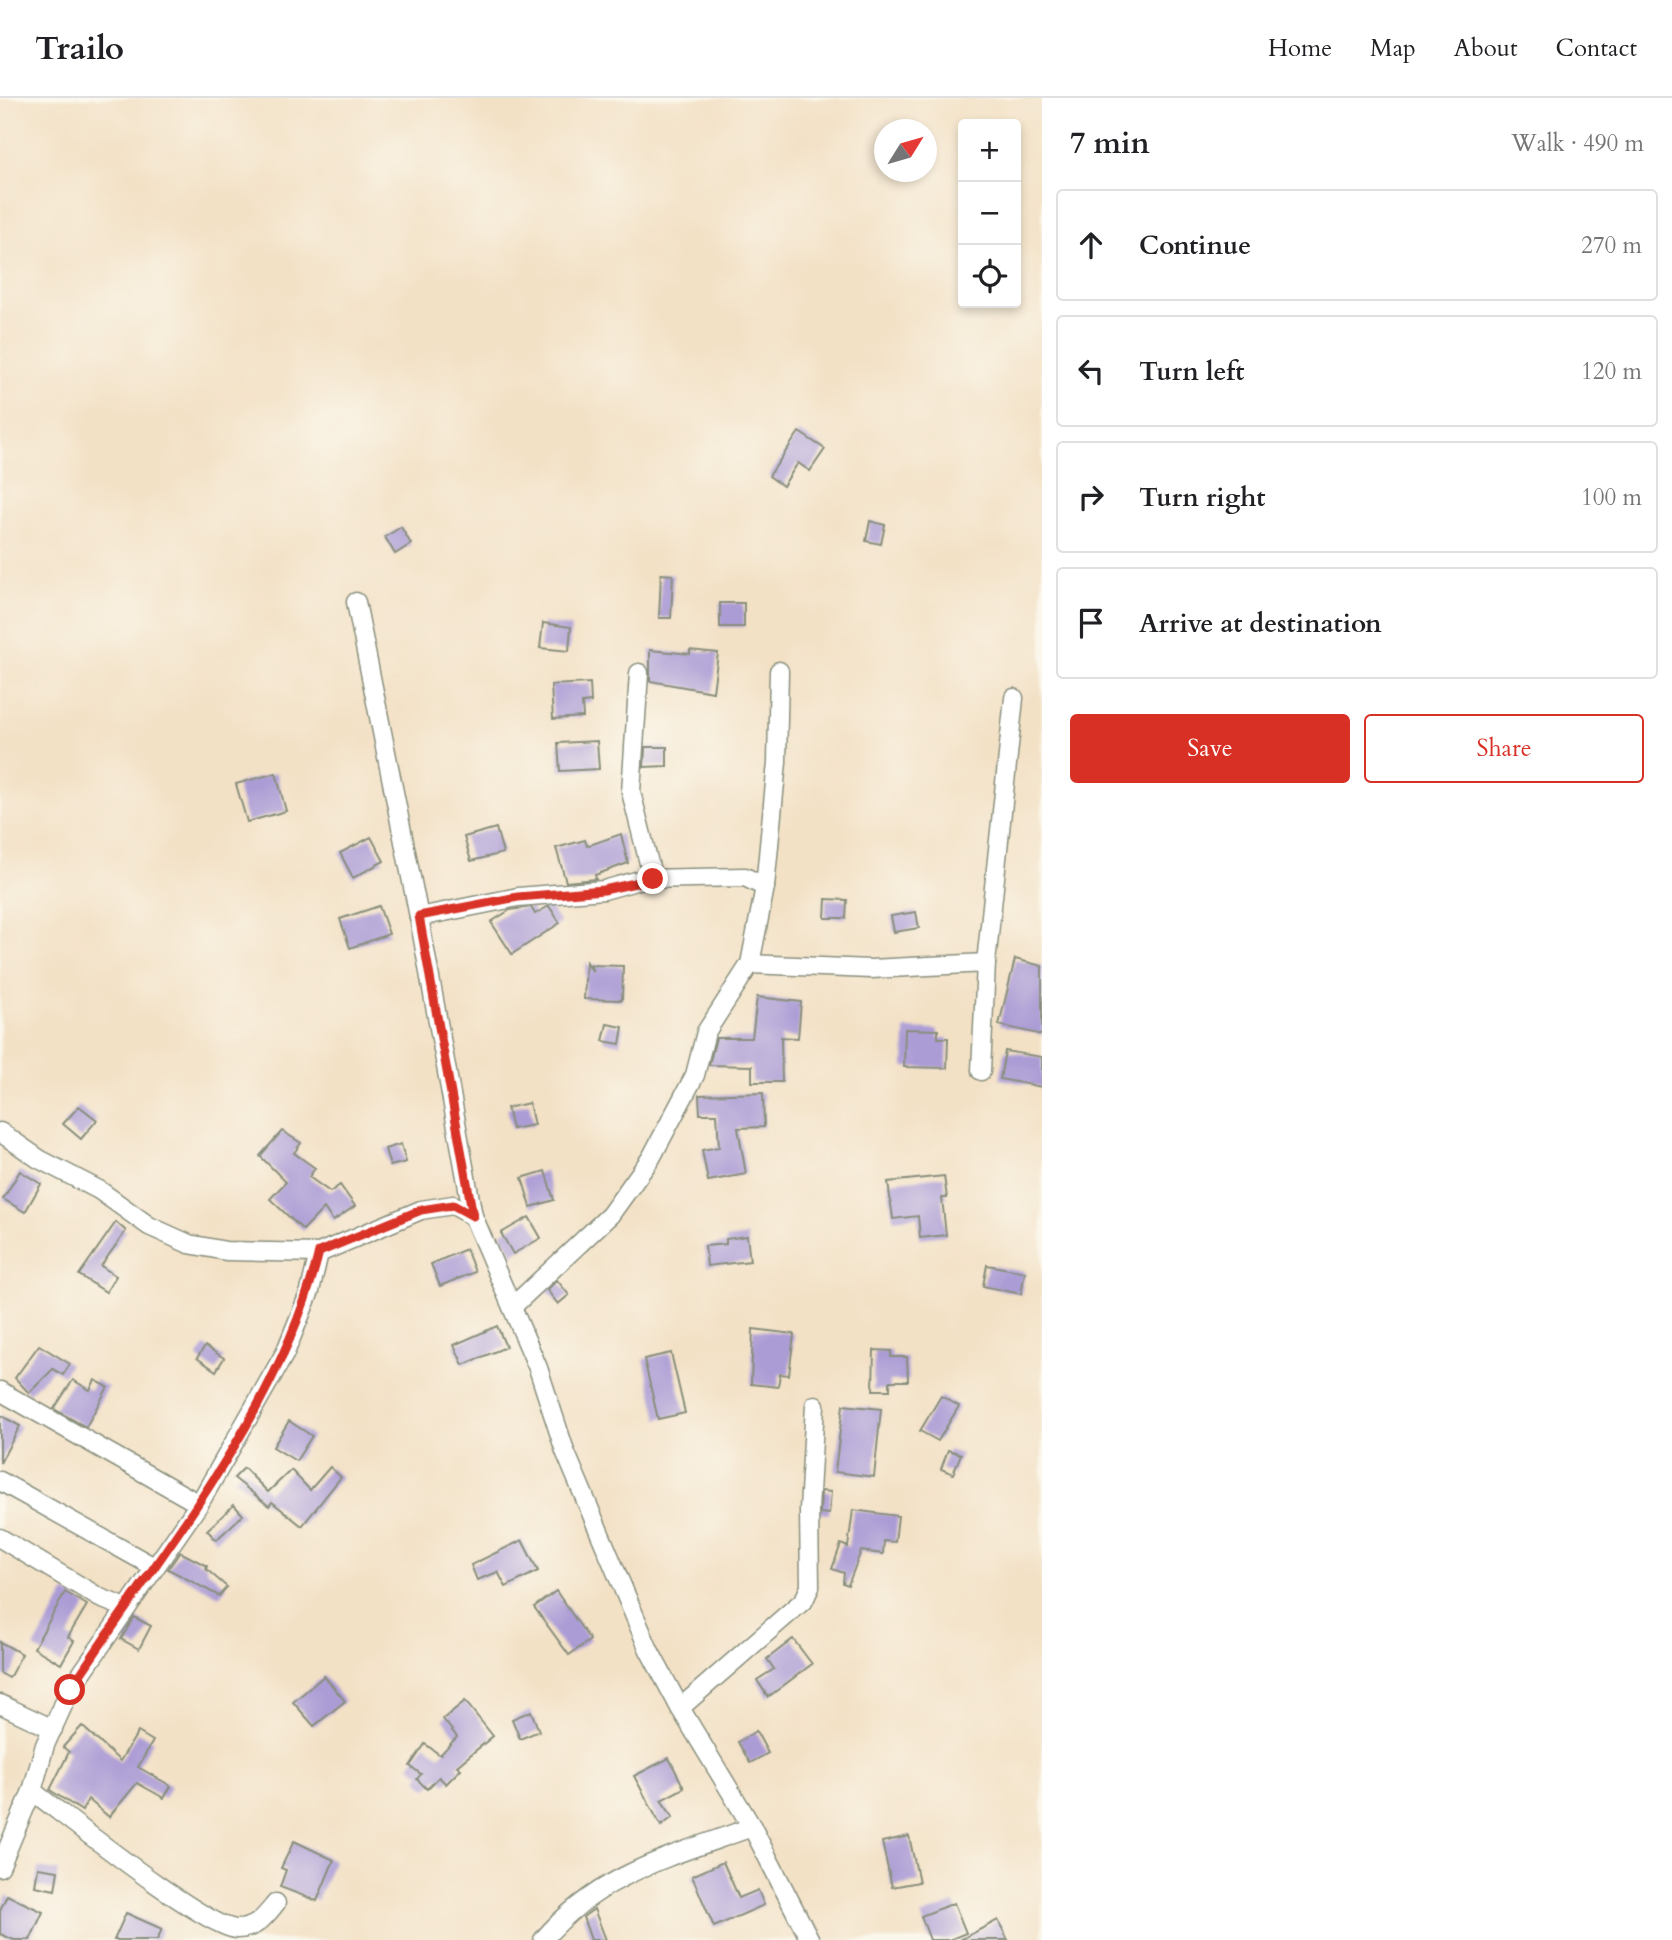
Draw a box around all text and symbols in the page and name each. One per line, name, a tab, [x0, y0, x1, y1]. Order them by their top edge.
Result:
text: Trailo	[35, 26, 124, 71]
text: Home	[1268, 32, 1332, 65]
text: Map	[1370, 32, 1416, 65]
text: About	[1454, 32, 1518, 65]
text: Contact	[1556, 32, 1637, 65]
north arrow	[874, 119, 937, 182]
map controls	[958, 119, 1021, 308]
button: +	[958, 119, 1021, 182]
text: 7 min	[1070, 123, 1150, 164]
text: Walk · 490 m	[1511, 128, 1644, 159]
button: −	[958, 182, 1021, 245]
icon: ahead	[1072, 226, 1110, 264]
text: Continue	[1139, 228, 1251, 263]
text: 270 m	[1581, 230, 1642, 261]
button: locate	[958, 245, 1021, 308]
icon: left	[1072, 352, 1110, 390]
text: Turn left	[1139, 354, 1244, 389]
text: 120 m	[1581, 356, 1642, 387]
icon: right	[1072, 478, 1110, 516]
text: Turn right	[1139, 480, 1266, 515]
text: 100 m	[1581, 482, 1642, 513]
icon: arrive	[1072, 604, 1110, 642]
text: Arrive at destination	[1139, 606, 1382, 641]
button: Save	[1070, 714, 1350, 783]
button: Share	[1364, 714, 1644, 783]
route end	[637, 863, 668, 894]
route start	[54, 1674, 85, 1705]

